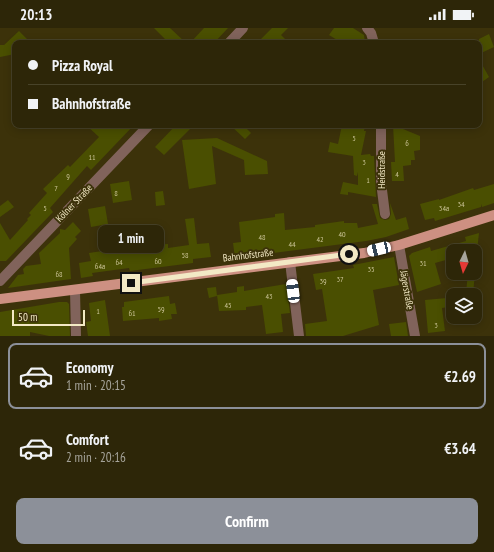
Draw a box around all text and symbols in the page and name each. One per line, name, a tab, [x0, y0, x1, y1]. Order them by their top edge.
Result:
text: 20:13	[20, 5, 52, 24]
text: Pizza Royal	[52, 56, 113, 75]
text: Bahnhofstraße	[52, 94, 131, 113]
house number: 5	[352, 133, 356, 143]
house number: 6	[405, 138, 409, 148]
street label: Heidstraße	[375, 151, 388, 189]
house number: 11	[88, 152, 96, 162]
house number: 3	[362, 157, 366, 167]
house number: 4	[395, 169, 399, 179]
house number: 9	[66, 171, 70, 181]
house number: 1	[366, 175, 370, 185]
street label: Kölner Straße	[53, 181, 95, 225]
house number: 7	[54, 183, 58, 193]
house number: 8	[114, 188, 118, 198]
house number: 34	[457, 199, 465, 209]
house number: 5	[43, 203, 47, 213]
house number: 34a	[439, 203, 449, 213]
callout: 1 min	[98, 225, 164, 253]
house number: 40	[338, 229, 346, 239]
text: 1 min	[118, 230, 144, 247]
house number: 48	[258, 232, 266, 242]
house number: 42	[316, 234, 324, 244]
house number: 44	[288, 239, 296, 249]
car	[366, 240, 392, 258]
north arrow	[446, 244, 482, 280]
map controls	[446, 244, 482, 324]
street label: Bahnhofstraße	[222, 245, 274, 265]
route start	[340, 245, 358, 263]
house number: 58	[181, 250, 189, 260]
house number: 60	[154, 256, 162, 266]
house number: 64	[115, 257, 123, 267]
house number: 31	[419, 258, 427, 268]
house number: 64a	[95, 261, 105, 271]
house number: 35	[367, 264, 375, 274]
street label: Jägerstraße	[397, 268, 417, 311]
house number: 68	[55, 269, 63, 279]
route end	[122, 274, 140, 292]
house number: 37	[336, 274, 344, 284]
house number: 39	[319, 276, 327, 286]
car	[286, 278, 300, 304]
button: layers	[446, 288, 482, 324]
house number: 43	[265, 291, 273, 301]
house number: 45	[224, 300, 232, 310]
house number: 59	[157, 304, 165, 314]
house number: 1	[96, 306, 100, 316]
scale bar	[12, 308, 85, 327]
house number: 61	[128, 308, 136, 318]
text: 50 m	[18, 310, 37, 324]
house number: 3	[434, 320, 438, 330]
icon: car	[18, 358, 54, 394]
text: Economy	[66, 358, 114, 377]
text: €2.69	[444, 367, 476, 386]
text: 1 min · 20:15	[66, 377, 126, 394]
icon: car	[18, 430, 54, 466]
text: Comfort	[66, 430, 109, 449]
text: €3.64	[444, 439, 476, 458]
text: 2 min · 20:16	[66, 449, 126, 466]
button: Confirm	[16, 498, 478, 544]

